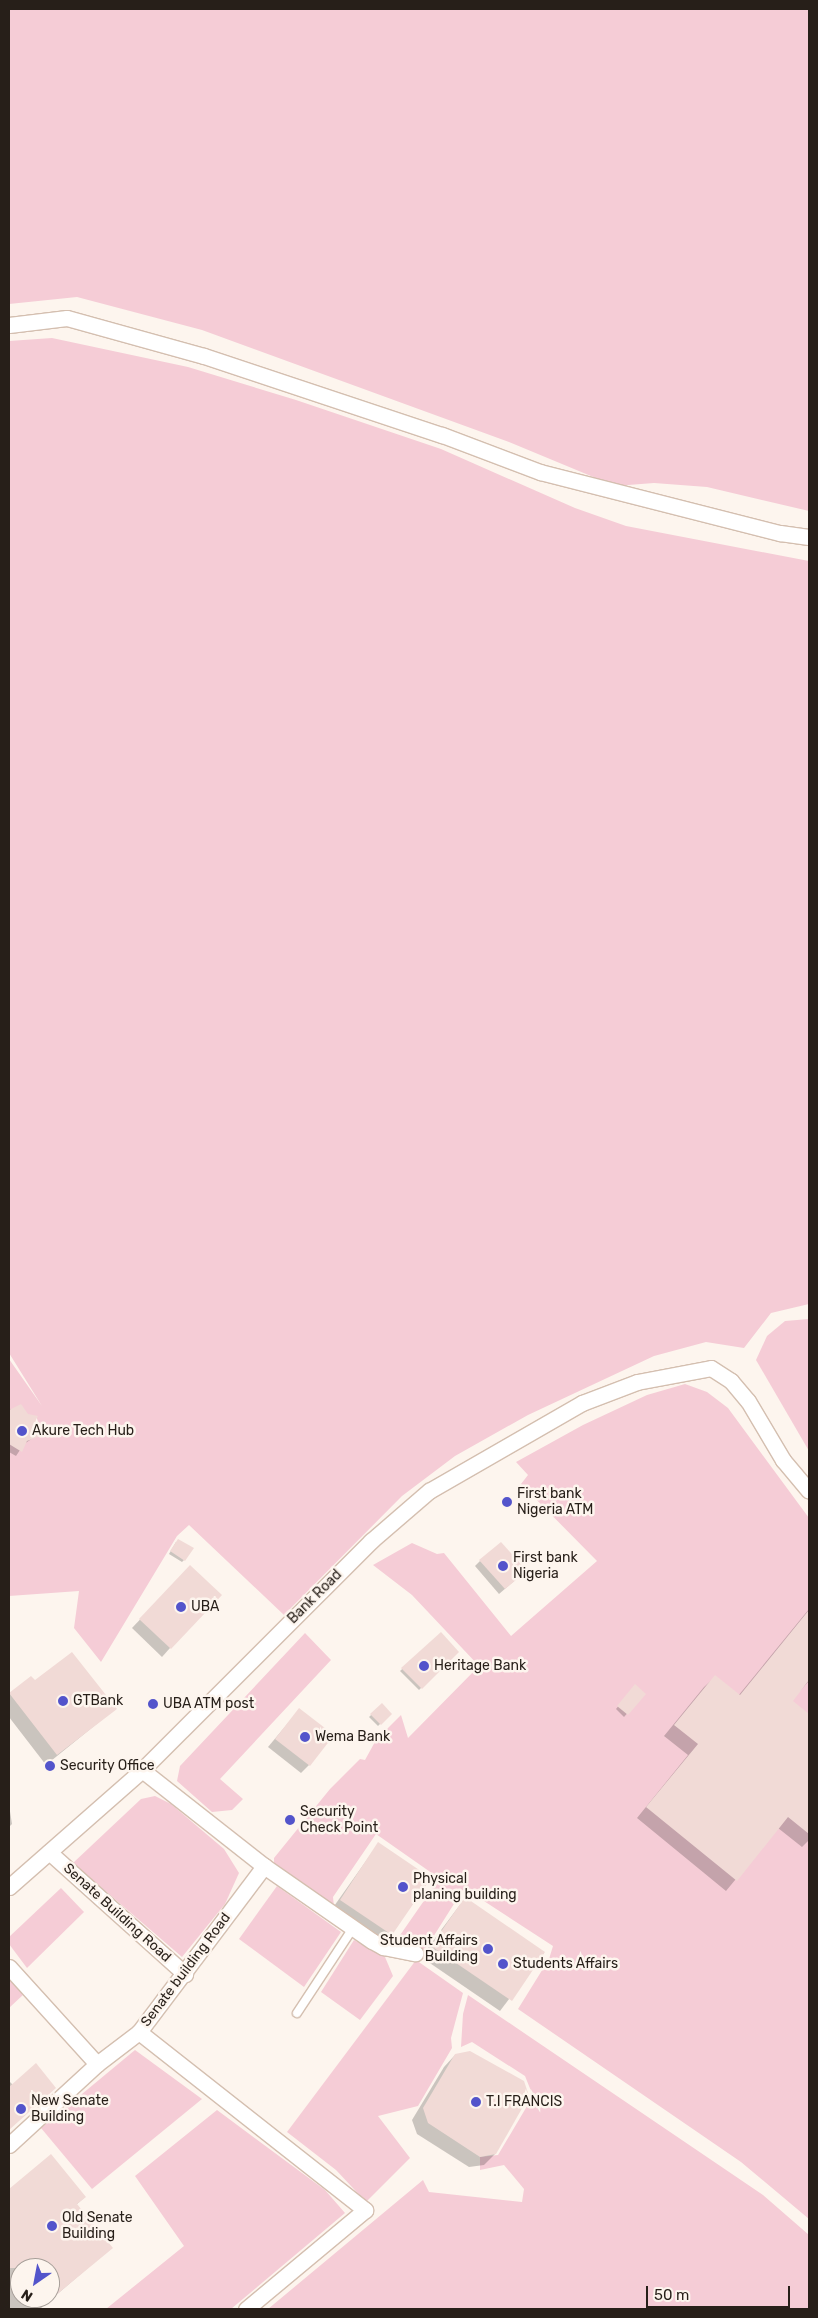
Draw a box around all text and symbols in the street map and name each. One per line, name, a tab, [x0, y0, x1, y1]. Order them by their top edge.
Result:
place label: Akure Tech Hub	[32, 1423, 135, 1439]
marker: Akure Tech Hub	[16, 1425, 28, 1437]
place label: First bank Nigeria ATM	[517, 1486, 594, 1518]
marker: First bank Nigeria ATM	[501, 1496, 513, 1508]
place label: First bank Nigeria	[513, 1550, 578, 1582]
marker: First bank Nigeria	[497, 1560, 509, 1572]
street label: Bank Road	[285, 1567, 345, 1627]
place label: UBA	[191, 1599, 219, 1615]
marker: UBA	[175, 1601, 187, 1613]
place label: Heritage Bank	[434, 1658, 526, 1674]
marker: Heritage Bank	[418, 1660, 430, 1672]
place label: GTBank	[73, 1693, 123, 1709]
marker: GTBank	[57, 1695, 69, 1707]
place label: UBA ATM post	[163, 1696, 255, 1712]
marker: UBA ATM post	[147, 1698, 159, 1710]
place label: Wema Bank	[315, 1729, 390, 1745]
marker: Wema Bank	[299, 1731, 311, 1743]
place label: Security Office	[60, 1758, 155, 1774]
marker: Security Office	[44, 1760, 56, 1772]
place label: Security Check Point	[300, 1804, 378, 1836]
marker: Security Check Point	[284, 1814, 296, 1826]
street label: Senate Building Road	[60, 1860, 174, 1966]
place label: Physical planing building	[413, 1871, 517, 1904]
marker: Physical planing building	[397, 1881, 409, 1893]
street label: Senate building Road	[138, 1910, 234, 2030]
place label: Student Affairs Building	[380, 1933, 478, 1965]
marker: Student Affairs Building	[482, 1943, 494, 1955]
place label: Students Affairs	[513, 1956, 618, 1972]
marker: Students Affairs	[497, 1958, 509, 1970]
place label: New Senate Building	[31, 2093, 109, 2126]
place label: T.I FRANCIS	[486, 2094, 562, 2110]
marker: T.I FRANCIS	[470, 2096, 482, 2108]
marker: New Senate Building	[15, 2103, 27, 2115]
place label: Old Senate Building	[62, 2210, 133, 2242]
marker: Old Senate Building	[46, 2220, 58, 2232]
north arrow	[10, 2258, 60, 2308]
scale bar	[648, 2276, 792, 2308]
text: N	[18, 2285, 36, 2305]
text: 50 m	[654, 2286, 689, 2304]

